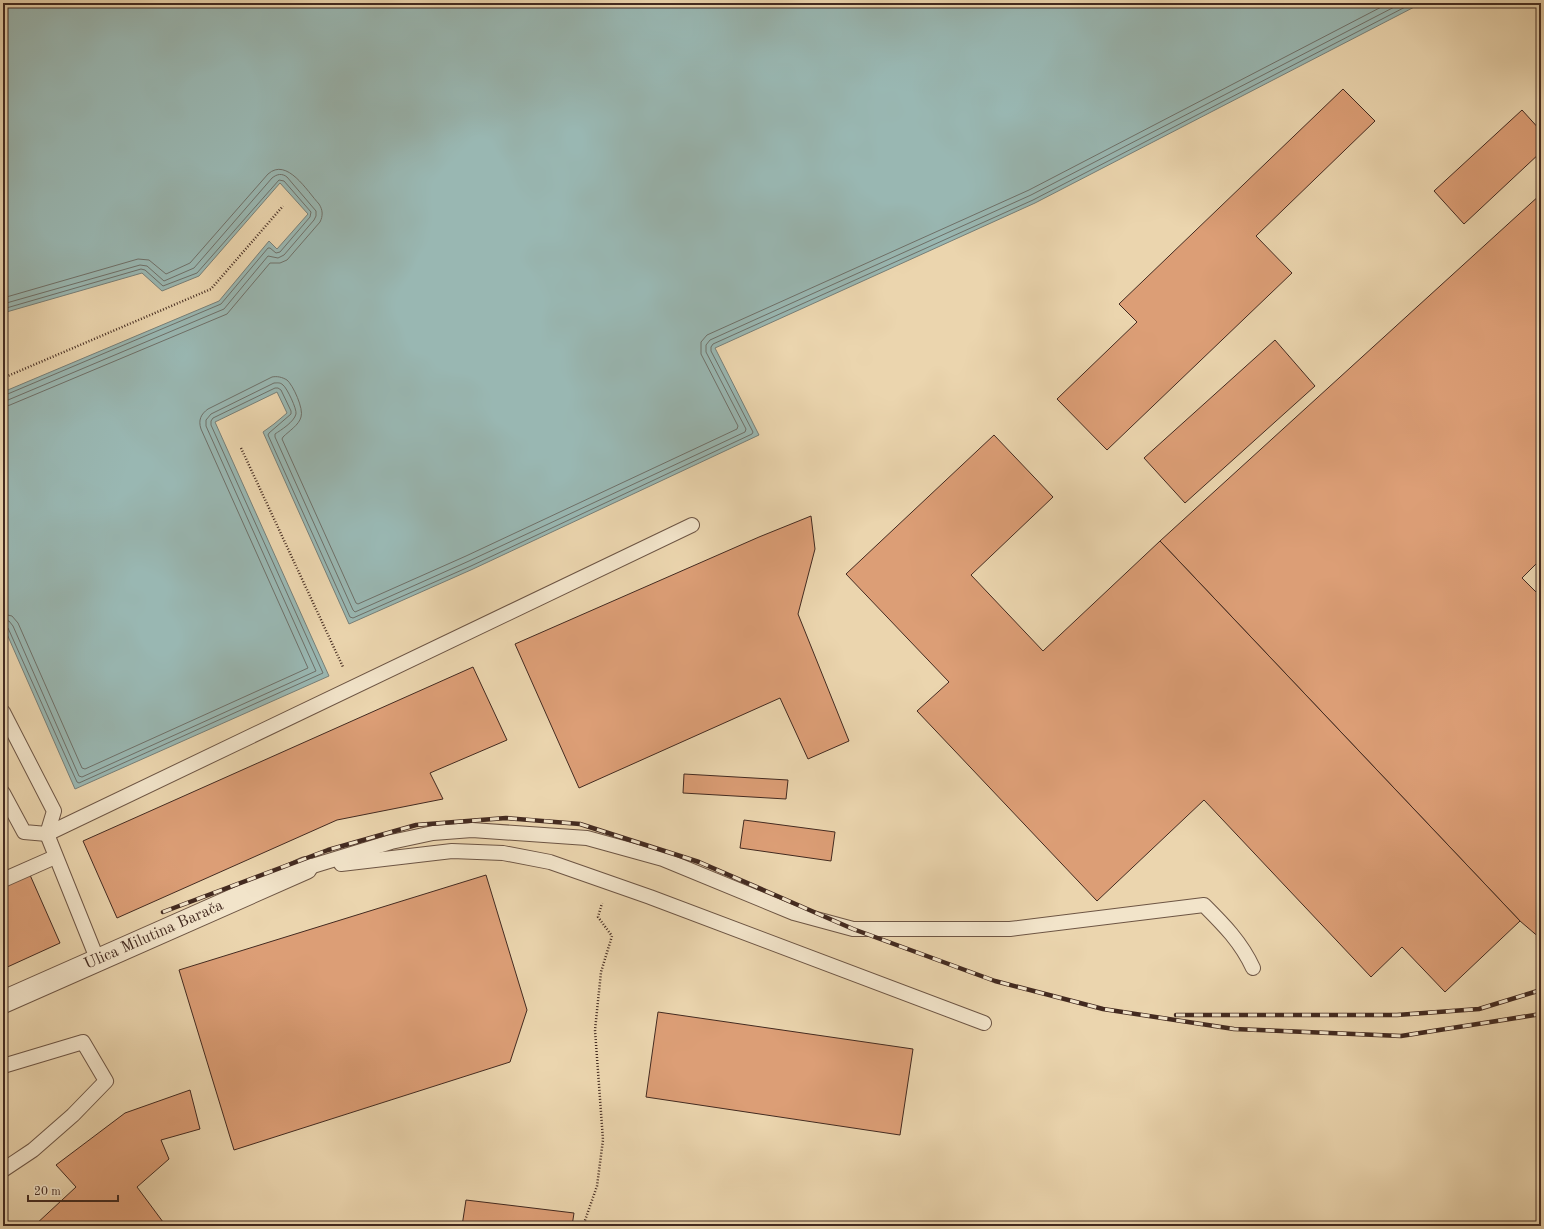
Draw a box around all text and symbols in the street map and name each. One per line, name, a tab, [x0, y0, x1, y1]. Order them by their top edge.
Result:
street label: Ulica Milutina Barača	[82, 897, 226, 973]
scale bar	[28, 1177, 118, 1203]
text: 20 m	[34, 1186, 61, 1198]

